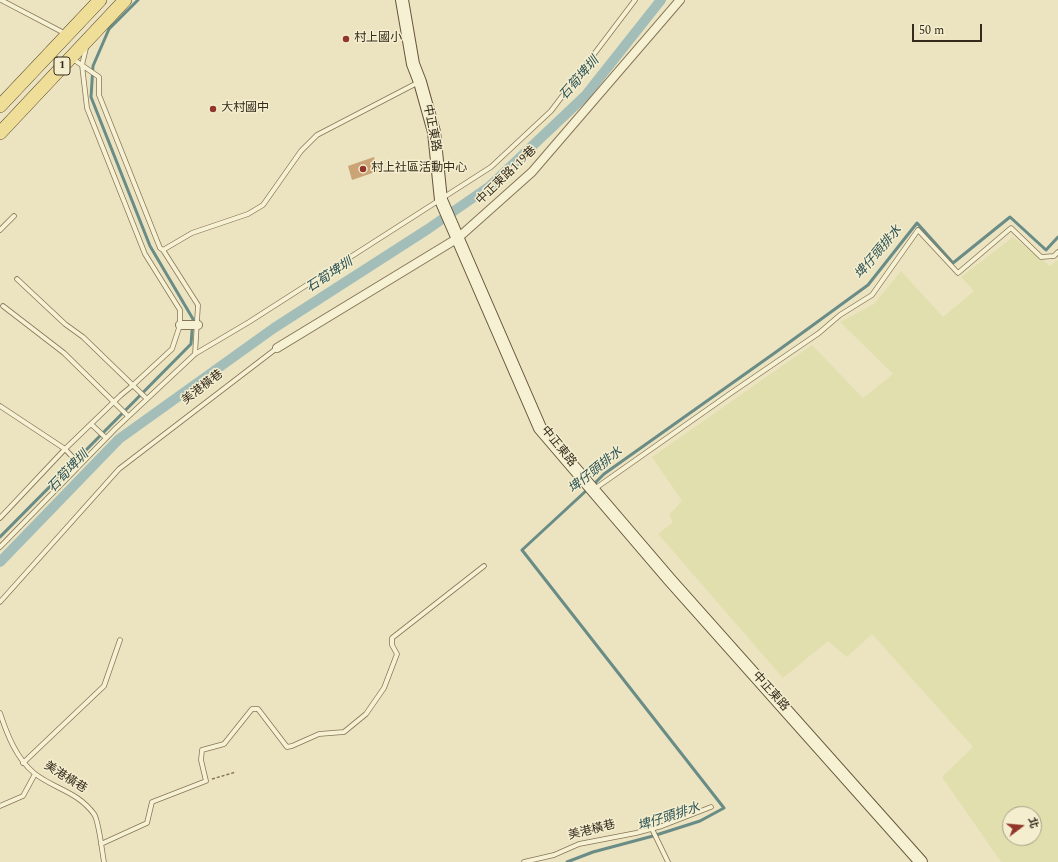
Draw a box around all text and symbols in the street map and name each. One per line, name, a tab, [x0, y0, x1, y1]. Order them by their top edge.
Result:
scale bar	[914, 16, 984, 42]
text: 50 m	[919, 21, 944, 40]
place label: 村上國小	[354, 32, 402, 46]
marker: 村上國小	[341, 34, 351, 44]
water label: 石筍埤圳	[557, 54, 603, 104]
road number: 1	[54, 57, 70, 75]
place label: 大村國中	[221, 102, 269, 116]
street label: 中正東路	[419, 103, 443, 153]
marker: 大村國中	[208, 104, 218, 114]
street label: 中正東路119巷	[474, 144, 540, 208]
place label: 村上社區活動中心	[371, 162, 467, 176]
marker: 村上社區活動中心	[358, 164, 368, 174]
water label: 埤仔頭排水	[852, 223, 906, 283]
water label: 石筍埤圳	[304, 255, 356, 297]
street label: 美港橫巷	[180, 368, 226, 408]
street label: 中正東路	[537, 424, 579, 470]
water label: 埤仔頭排水	[566, 444, 626, 498]
water label: 石筍埤圳	[45, 448, 93, 496]
street label: 中正東路	[749, 669, 791, 715]
street label: 美港橫巷	[41, 759, 89, 797]
water label: 埤仔頭排水	[636, 801, 702, 835]
north arrow	[1002, 806, 1042, 846]
text: 北	[1023, 815, 1043, 830]
street label: 美港橫巷	[567, 818, 617, 844]

